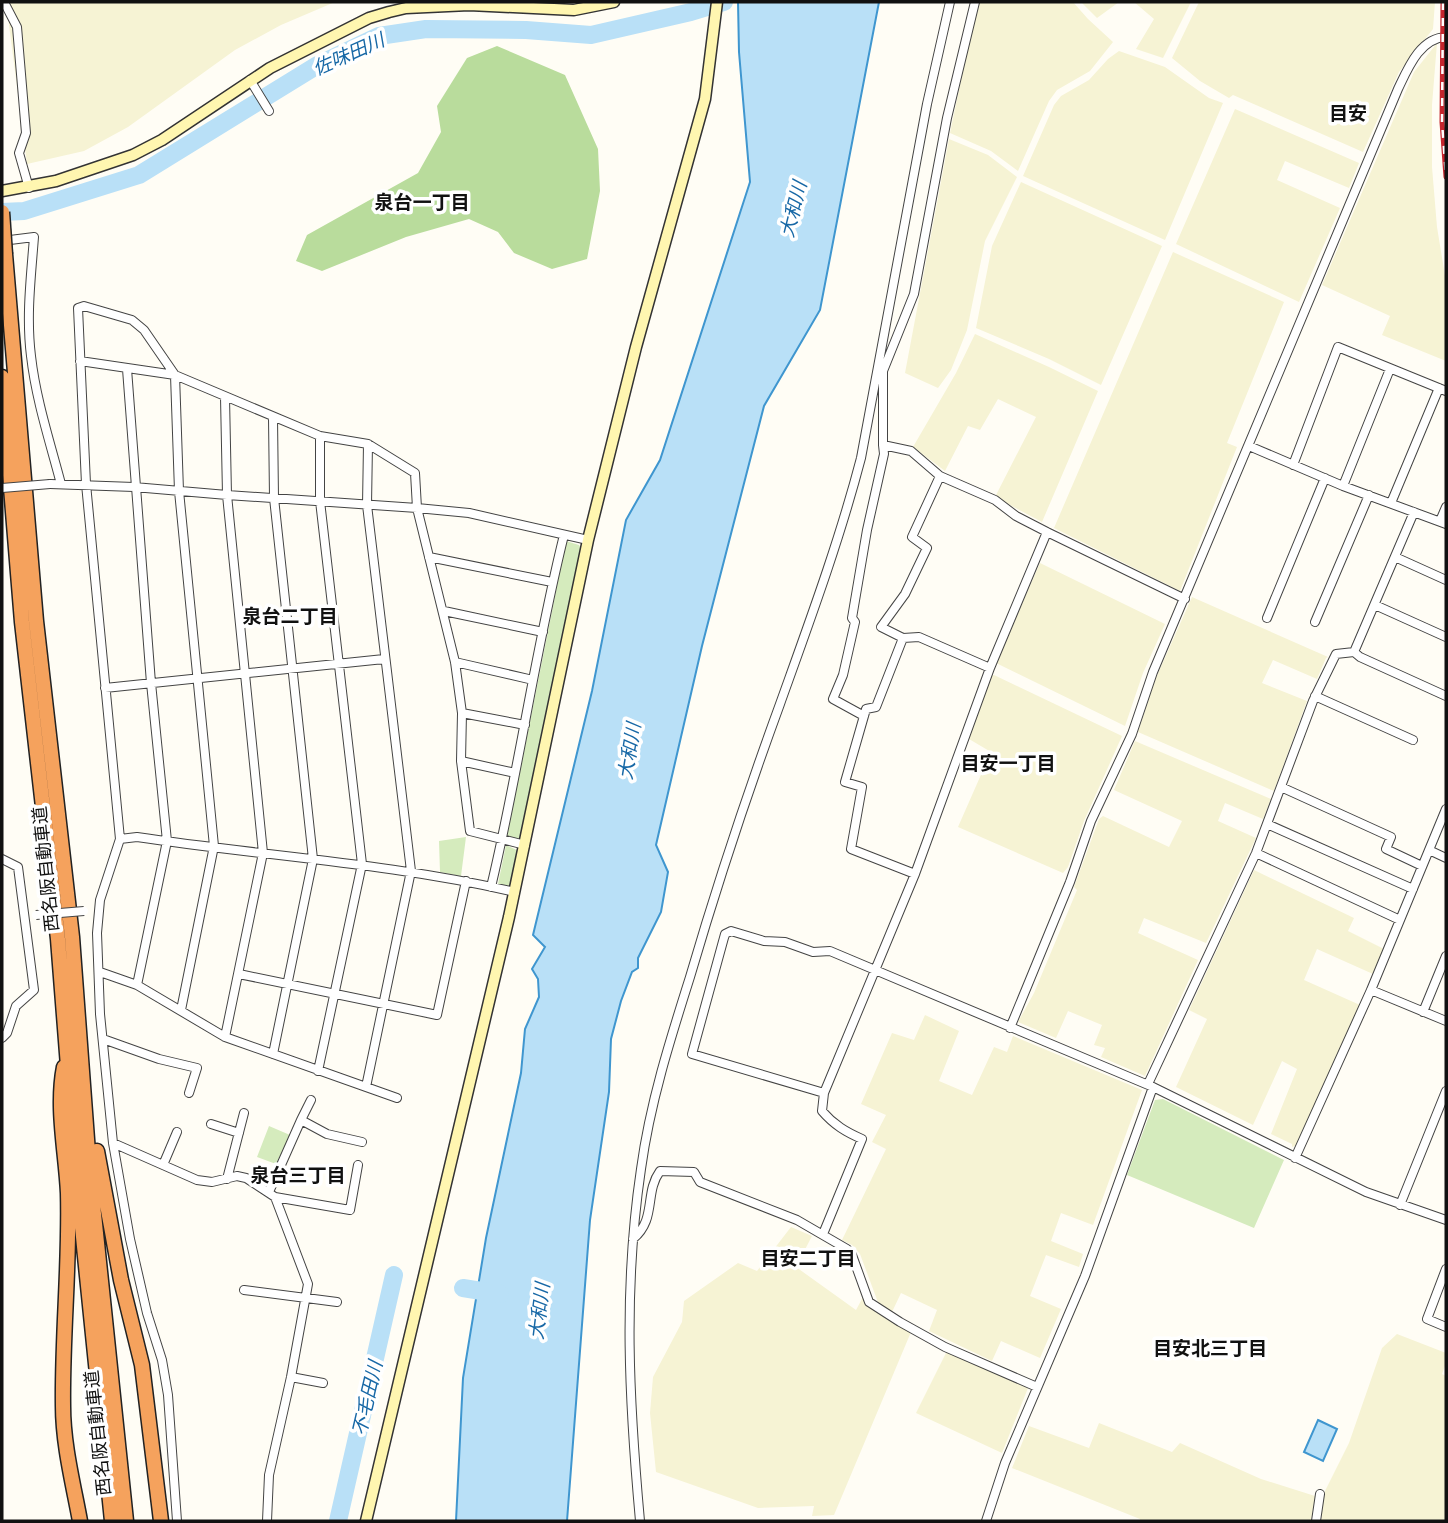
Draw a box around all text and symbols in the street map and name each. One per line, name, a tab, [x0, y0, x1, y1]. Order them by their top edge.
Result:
water label: 佐味田川	[308, 25, 390, 80]
district label: 目安	[1329, 99, 1367, 125]
water label: 大和川	[772, 176, 812, 240]
district label: 泉台一丁目	[374, 188, 470, 214]
district label: 泉台二丁目	[242, 602, 338, 628]
water label: 大和川	[611, 719, 646, 781]
district label: 目安一丁目	[960, 749, 1056, 775]
street label: 西名阪自動車道	[26, 805, 64, 933]
district label: 泉台三丁目	[250, 1161, 346, 1187]
district label: 目安二丁目	[760, 1244, 856, 1270]
water label: 大和川	[522, 1279, 555, 1341]
district label: 目安北三丁目	[1153, 1334, 1267, 1360]
water label: 不毛田川	[345, 1356, 388, 1438]
street label: 西名阪自動車道	[78, 1369, 116, 1497]

